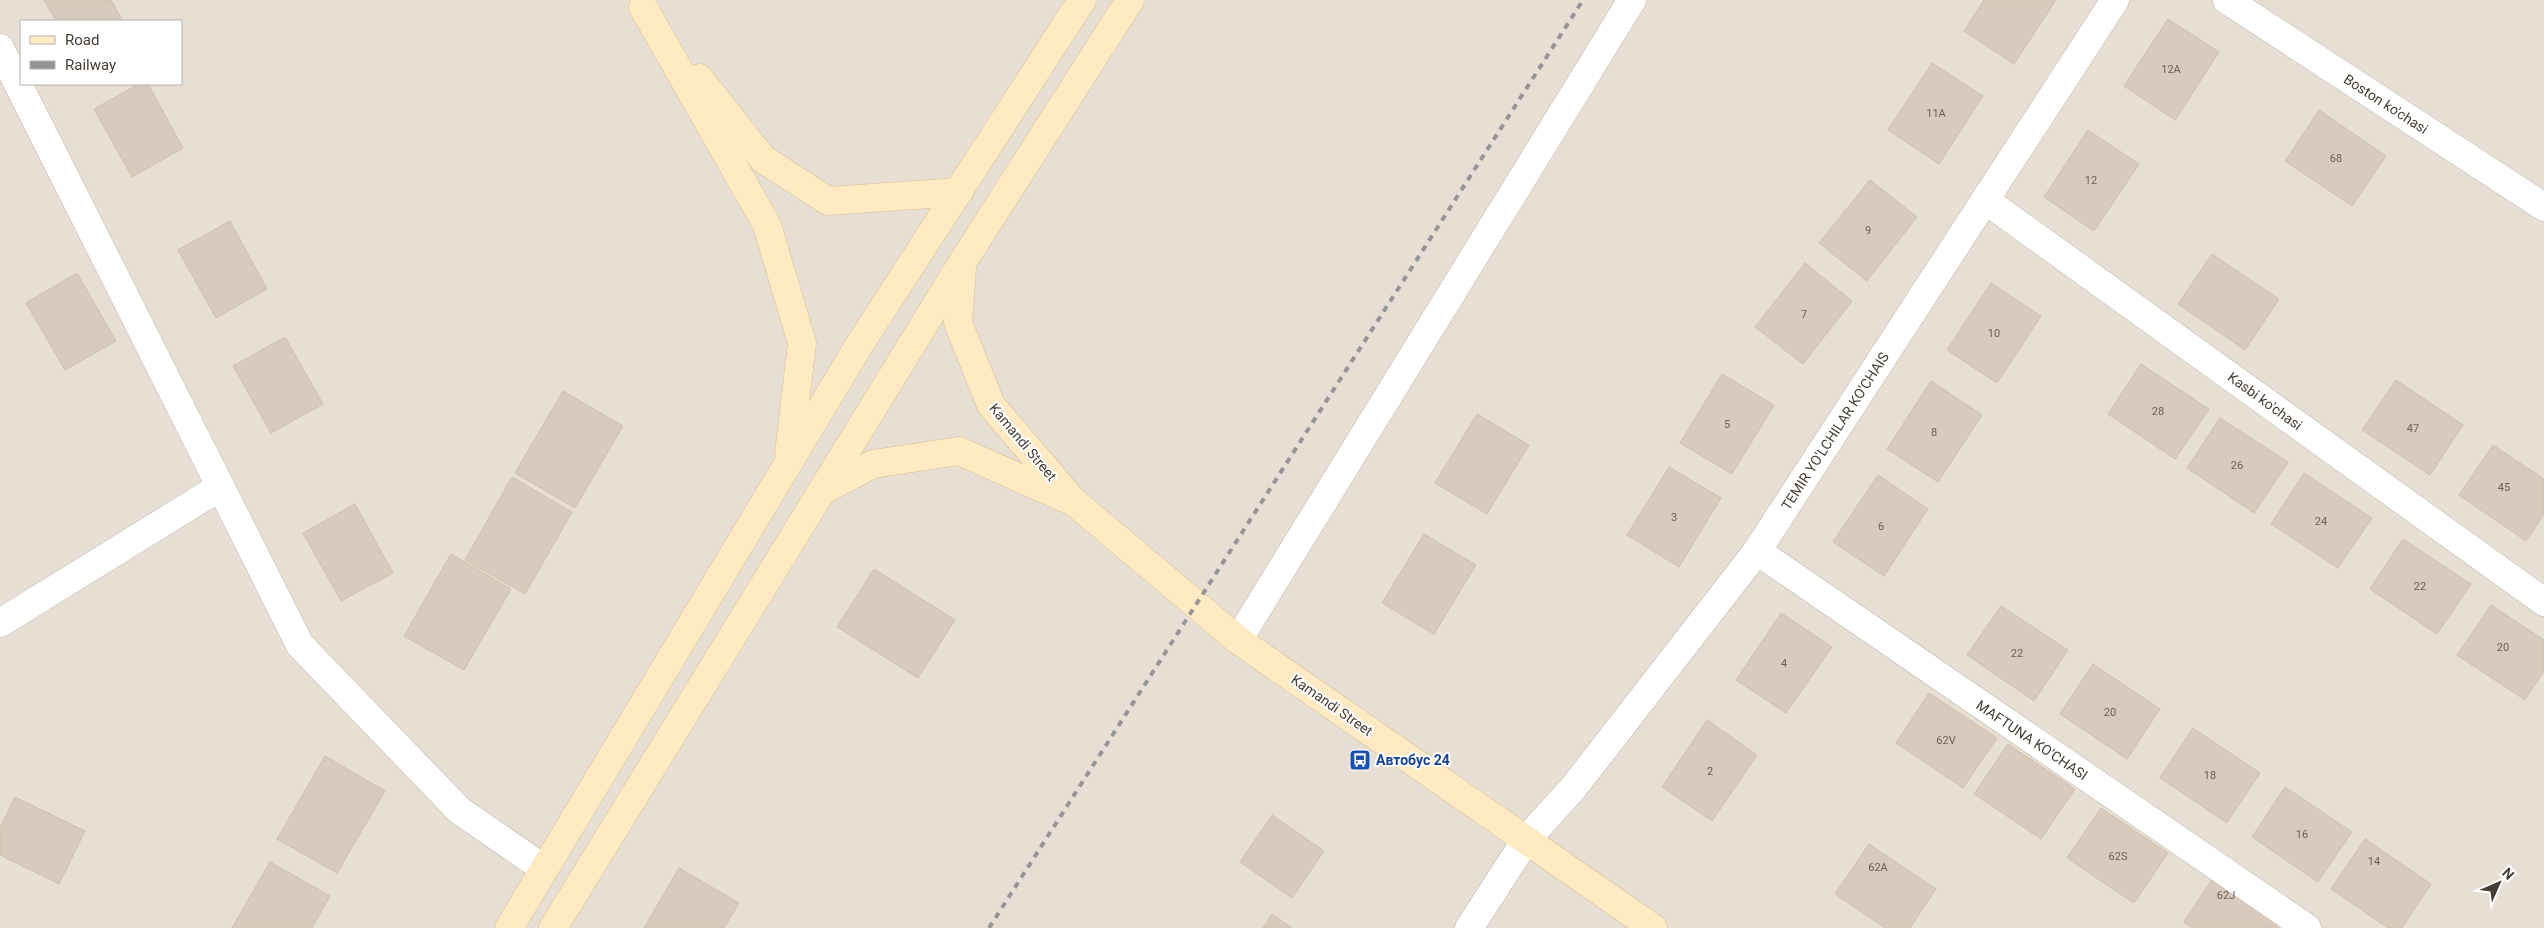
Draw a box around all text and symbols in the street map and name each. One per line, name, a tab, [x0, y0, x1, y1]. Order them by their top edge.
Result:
legend	[20, 20, 182, 85]
text: Road	[65, 31, 99, 49]
text: Railway	[65, 56, 116, 74]
house number: 12A	[2161, 63, 2182, 76]
street label: Boston ko'chasi	[2341, 71, 2431, 137]
house number: 11A	[1926, 107, 1947, 120]
house number: 68	[2330, 152, 2342, 165]
house number: 12	[2085, 174, 2097, 187]
house number: 9	[1865, 224, 1871, 237]
house number: 7	[1801, 308, 1807, 321]
house number: 10	[1988, 327, 2000, 340]
street label: TEMIR YO'LCHILAR KO'CHAIS	[1778, 349, 1892, 513]
street label: Kasbi ko'chasi	[2225, 369, 2305, 433]
street label: Kamandi Street	[986, 400, 1060, 484]
house number: 28	[2152, 405, 2164, 418]
house number: 5	[1724, 418, 1730, 431]
house number: 47	[2407, 422, 2419, 435]
house number: 8	[1931, 426, 1937, 439]
house number: 26	[2231, 459, 2243, 472]
house number: 45	[2498, 481, 2510, 494]
house number: 3	[1671, 511, 1677, 524]
house number: 24	[2315, 515, 2327, 528]
house number: 6	[1878, 520, 1884, 533]
house number: 22	[2414, 580, 2426, 593]
house number: 20	[2497, 641, 2509, 654]
house number: 22	[2011, 647, 2023, 660]
house number: 4	[1781, 657, 1787, 670]
street label: Kamandi Street	[1288, 671, 1376, 739]
street label: MAFTUNA KO'CHASI	[1973, 697, 2091, 783]
house number: 20	[2104, 706, 2116, 719]
house number: 62V	[1936, 734, 1956, 747]
bus stop icon: Автобус 24	[1348, 748, 1372, 772]
place label: Автобус 24	[1376, 752, 1450, 768]
house number: 2	[1707, 765, 1713, 778]
house number: 18	[2204, 769, 2216, 782]
house number: 16	[2296, 828, 2308, 841]
house number: 62S	[2109, 850, 2128, 863]
house number: 14	[2368, 855, 2380, 868]
north arrow	[2474, 858, 2524, 908]
house number: 62A	[1868, 861, 1889, 874]
text: N	[2499, 865, 2517, 883]
house number: 62J	[2217, 889, 2235, 902]

